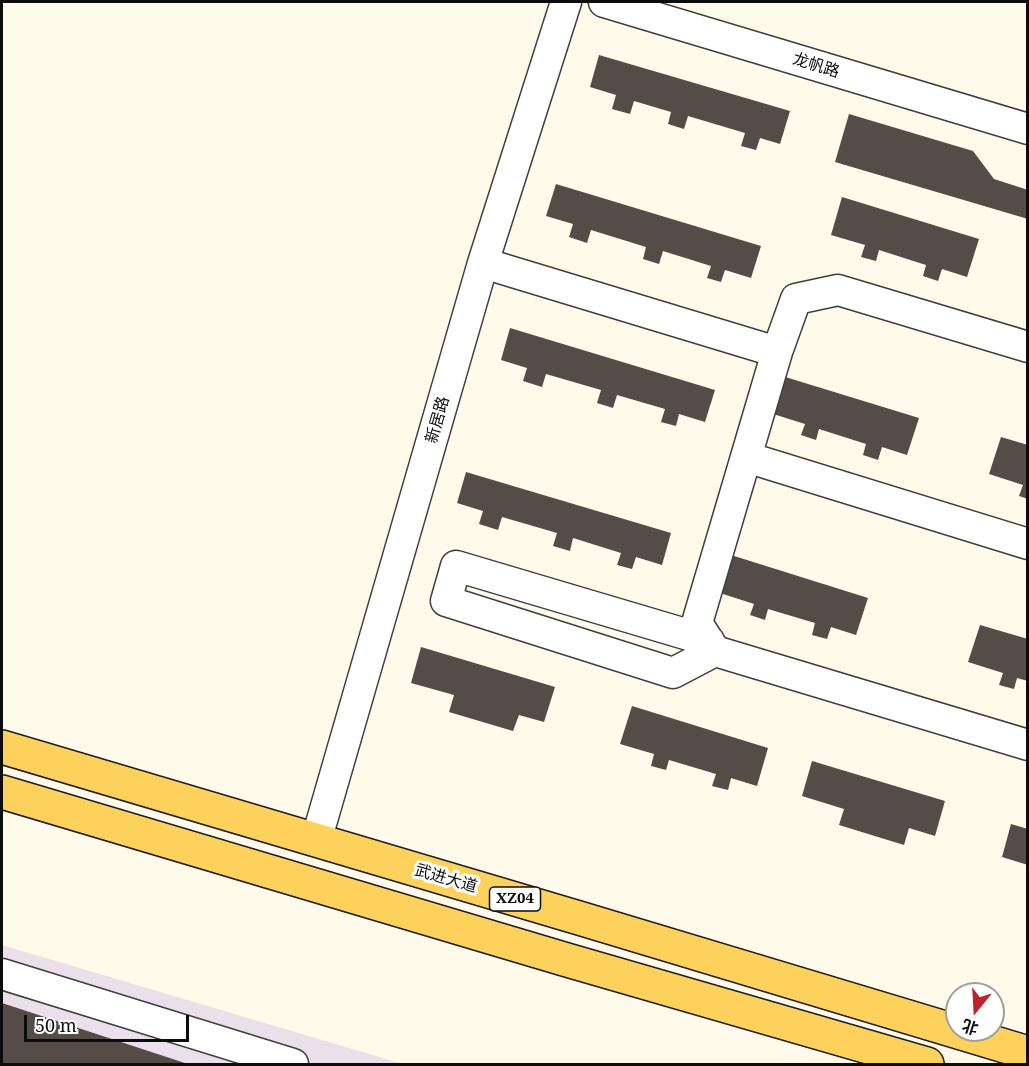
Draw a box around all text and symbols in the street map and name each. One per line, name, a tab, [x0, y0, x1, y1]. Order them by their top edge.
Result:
street label: 龙帆路	[790, 50, 842, 82]
street label: 新居路	[422, 394, 454, 446]
street label: 武进大道	[413, 861, 479, 897]
road number: XZ04	[490, 887, 540, 911]
north arrow	[945, 982, 1005, 1042]
scale bar	[27, 1003, 192, 1041]
text: 50 m	[35, 1013, 77, 1037]
text: 北	[959, 1014, 981, 1040]

